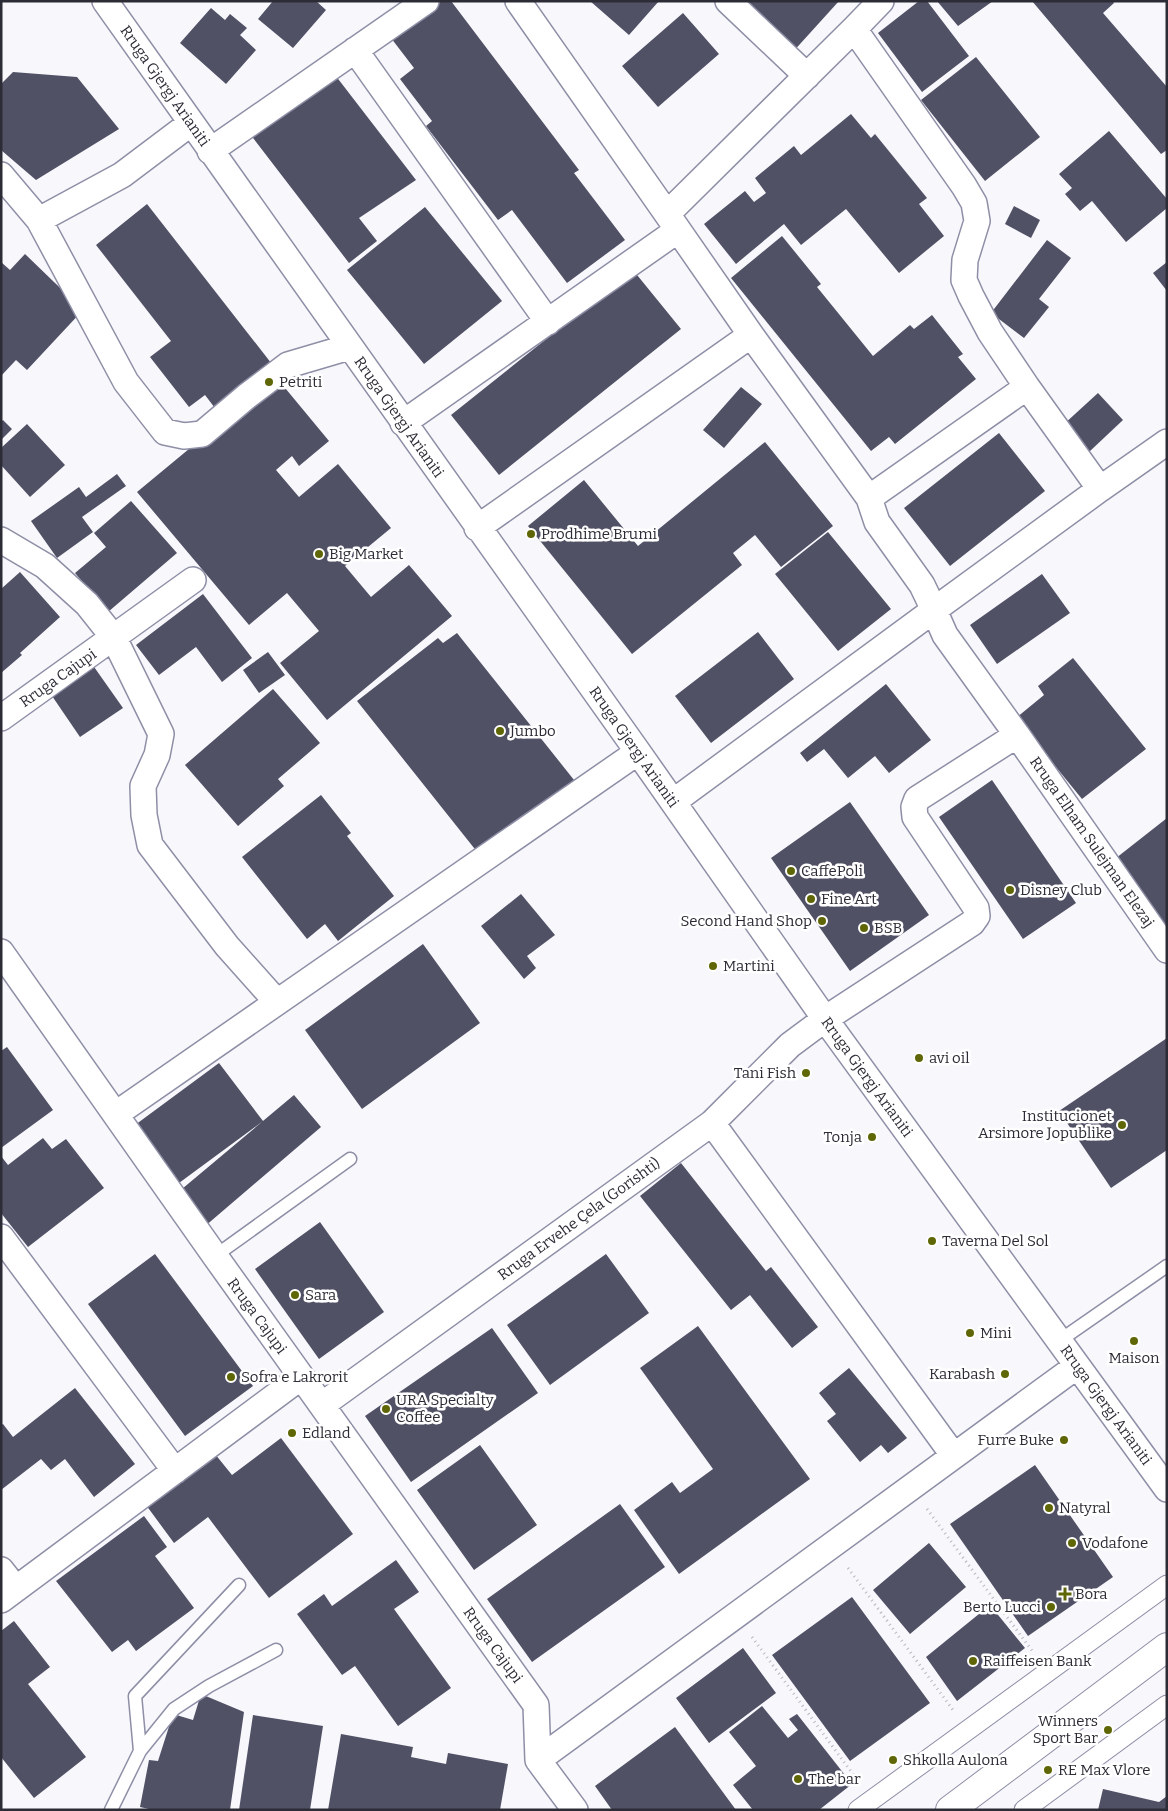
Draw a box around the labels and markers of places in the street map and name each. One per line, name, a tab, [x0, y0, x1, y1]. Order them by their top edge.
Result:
place label: Petriti	[279, 373, 323, 391]
marker: Petriti	[263, 376, 275, 388]
place label: Prodhime Brumi	[541, 525, 657, 543]
marker: Prodhime Brumi	[525, 528, 537, 540]
place label: Big Market	[329, 545, 404, 563]
marker: Big Market	[313, 548, 325, 560]
place label: Jumbo	[509, 722, 556, 740]
marker: Jumbo	[494, 725, 506, 737]
place label: CaffePoli	[801, 862, 863, 880]
marker: CaffePoli	[785, 865, 797, 877]
place label: Disney Club	[1020, 881, 1102, 899]
marker: Disney Club	[1004, 884, 1016, 896]
place label: Fine Art	[821, 890, 877, 908]
marker: Fine Art	[805, 893, 817, 905]
place label: Second Hand Shop	[680, 912, 812, 930]
marker: Second Hand Shop	[816, 915, 828, 927]
place label: BSB	[874, 919, 902, 937]
marker: BSB	[858, 922, 870, 934]
place label: Martini	[723, 957, 775, 975]
marker: Martini	[707, 960, 719, 972]
place label: avi oil	[929, 1049, 970, 1067]
marker: avi oil	[913, 1052, 925, 1064]
place label: Tani Fish	[734, 1064, 797, 1082]
marker: Tani Fish	[800, 1067, 812, 1079]
place label: Institucionet Arsimore Jopublike	[978, 1107, 1113, 1142]
marker: Institucionet Arsimore Jopublike	[1116, 1119, 1128, 1131]
place label: Tonja	[824, 1128, 862, 1146]
marker: Tonja	[866, 1131, 878, 1143]
place label: Taverna Del Sol	[942, 1232, 1049, 1250]
marker: Taverna Del Sol	[926, 1235, 938, 1247]
place label: Sara	[305, 1286, 336, 1304]
marker: Sara	[289, 1289, 301, 1301]
place label: Mini	[980, 1324, 1012, 1342]
marker: Mini	[964, 1327, 976, 1339]
marker: Maison	[1128, 1335, 1140, 1347]
place label: Maison	[1108, 1349, 1160, 1367]
place label: Karabash	[929, 1365, 996, 1383]
place label: Sofra e Lakrorit	[241, 1368, 349, 1386]
marker: Karabash	[999, 1368, 1011, 1380]
marker: Sofra e Lakrorit	[225, 1371, 237, 1383]
place label: URA Specialty Coffee	[396, 1391, 494, 1426]
marker: URA Specialty Coffee	[380, 1403, 392, 1415]
place label: Edland	[302, 1424, 351, 1442]
marker: Edland	[286, 1427, 298, 1439]
place label: Furre Buke	[978, 1431, 1054, 1449]
marker: Furre Buke	[1058, 1434, 1070, 1446]
place label: Natyral	[1059, 1499, 1111, 1517]
marker: Natyral	[1043, 1502, 1055, 1514]
place label: Vodafone	[1082, 1534, 1148, 1552]
marker: Vodafone	[1066, 1537, 1078, 1549]
place label: Bora	[1075, 1585, 1107, 1603]
marker: Bora	[1059, 1588, 1071, 1600]
place label: Berto Lucci	[963, 1598, 1042, 1616]
marker: Berto Lucci	[1045, 1601, 1057, 1613]
place label: Raiffeisen Bank	[983, 1652, 1092, 1670]
marker: Raiffeisen Bank	[967, 1655, 979, 1667]
place label: Winners Sport Bar	[1033, 1712, 1098, 1747]
marker: Winners Sport Bar	[1102, 1724, 1114, 1736]
place label: Shkolla Aulona	[903, 1751, 1008, 1769]
marker: Shkolla Aulona	[887, 1754, 899, 1766]
place label: RE Max Vlore	[1058, 1761, 1150, 1779]
marker: RE Max Vlore	[1042, 1764, 1054, 1776]
place label: The bar	[808, 1770, 861, 1788]
marker: The bar	[792, 1773, 804, 1785]

